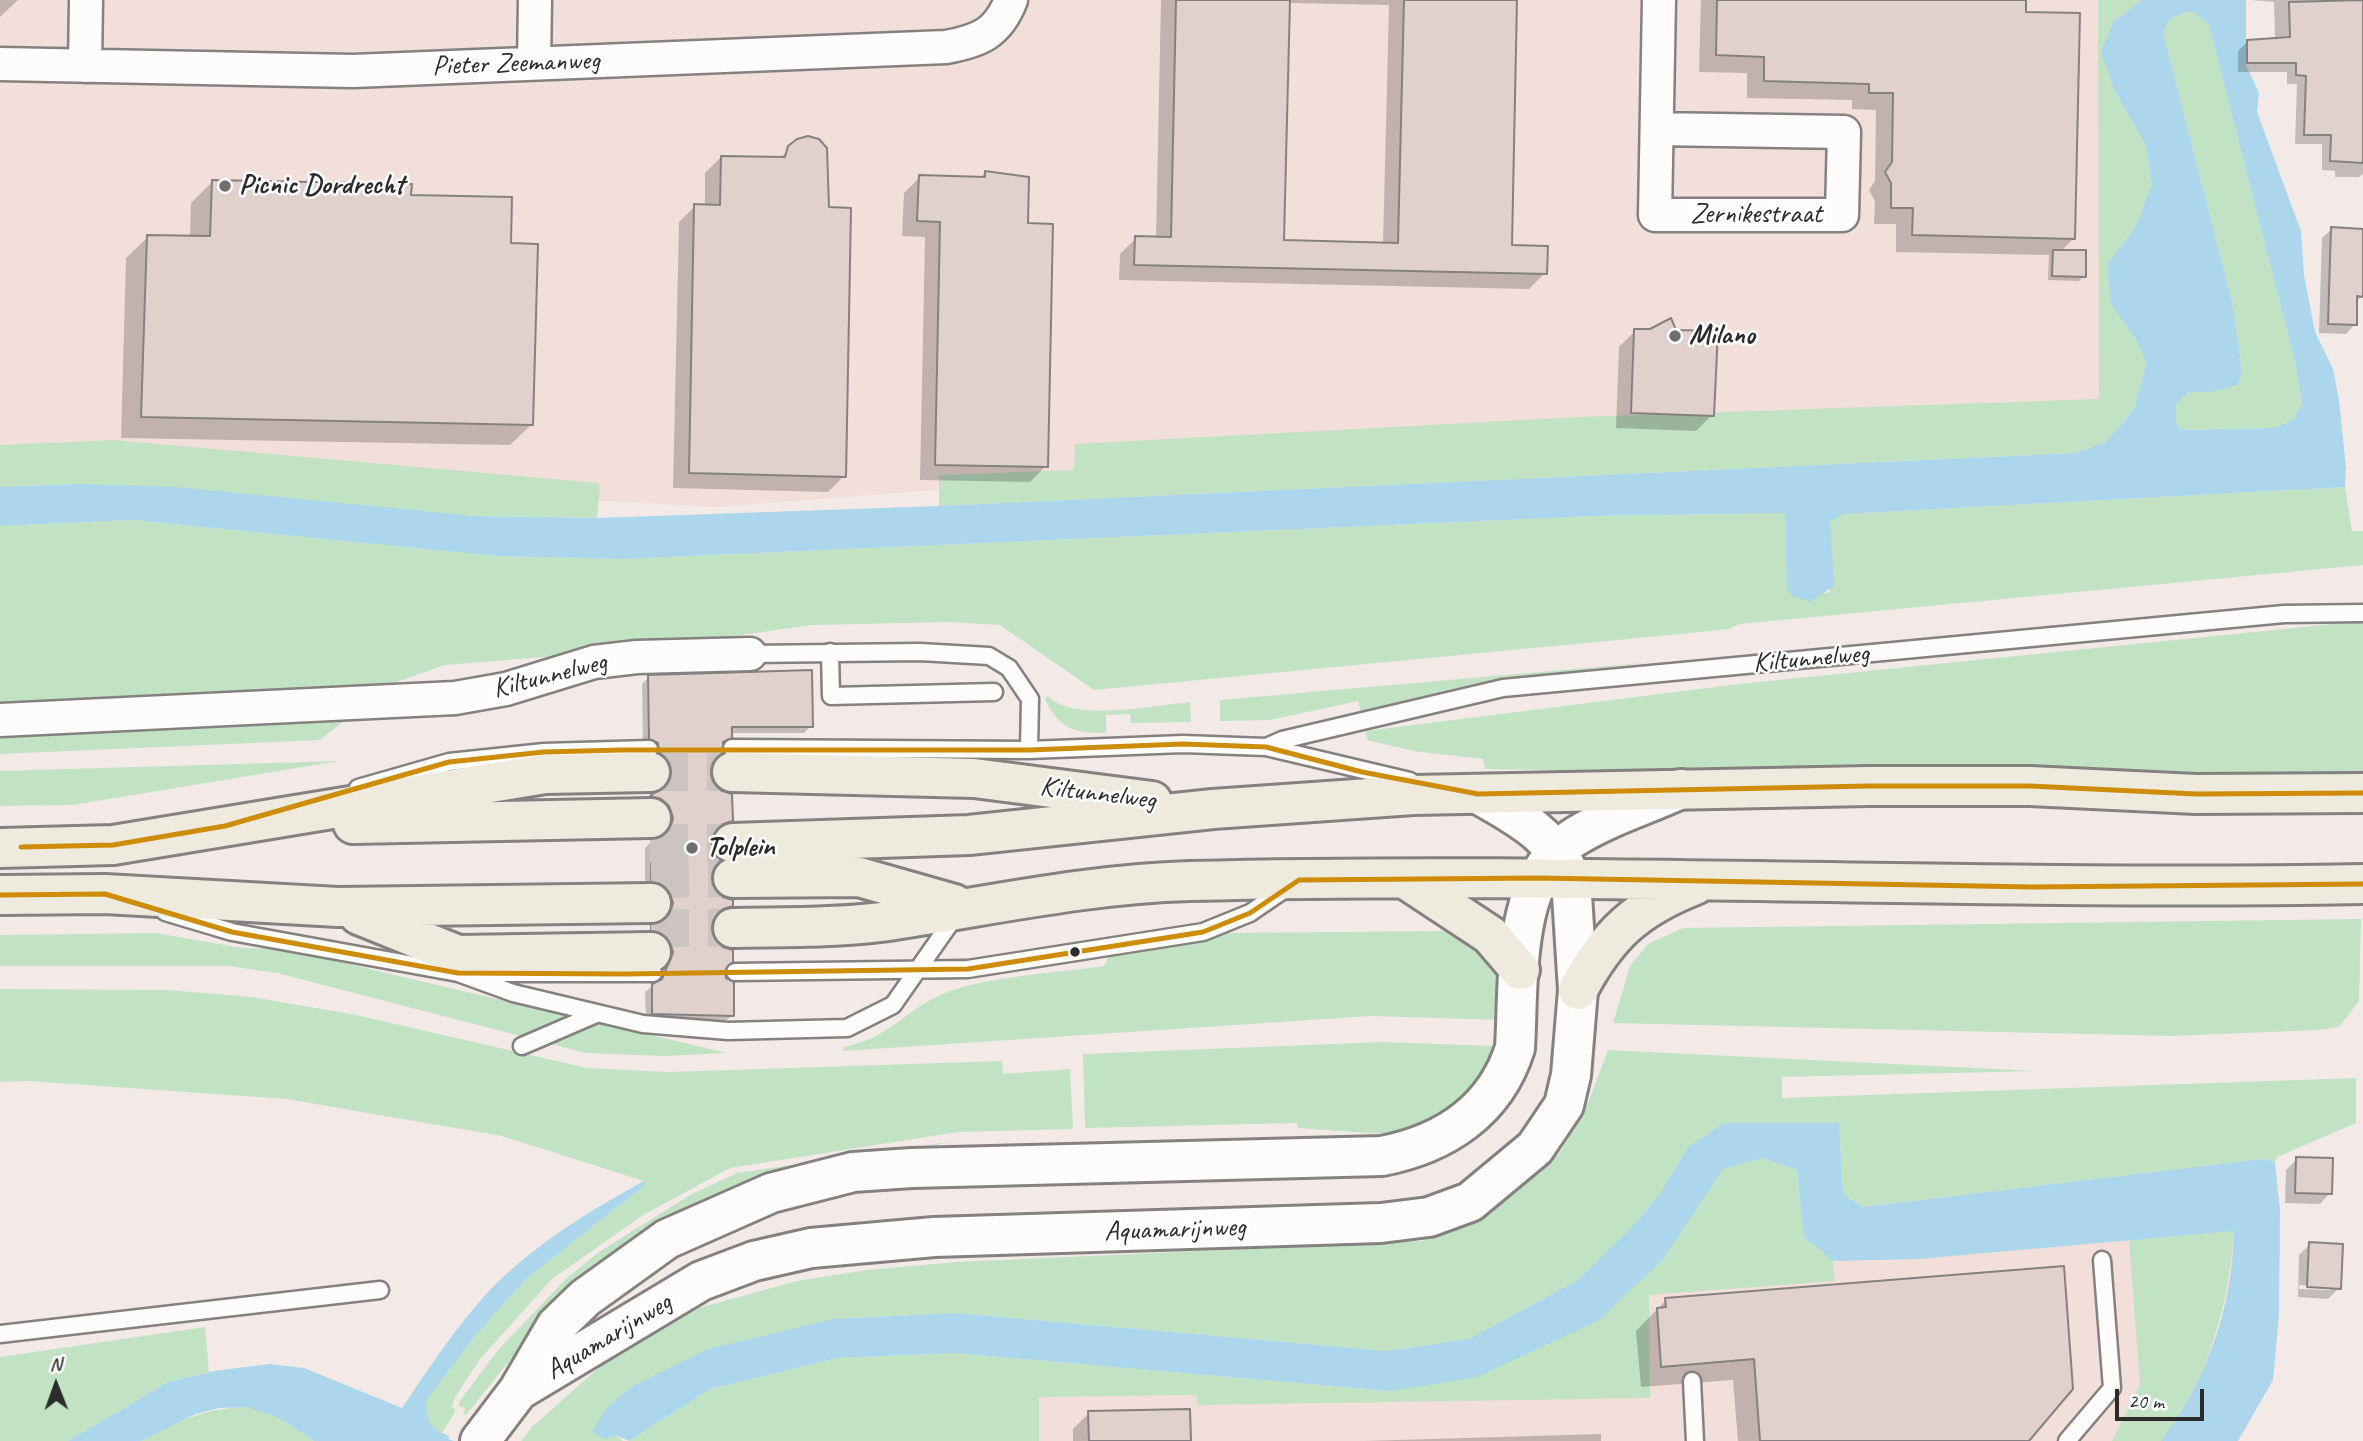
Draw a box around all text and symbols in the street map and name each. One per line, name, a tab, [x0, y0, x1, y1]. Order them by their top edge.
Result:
street label: Pieter Zeemanweg	[432, 44, 600, 84]
place label: Picnic Dordrecht	[239, 169, 404, 203]
marker: Picnic Dordrecht	[217, 178, 233, 194]
street label: Zernikestraat	[1690, 198, 1822, 232]
place label: Milano	[1689, 319, 1755, 353]
marker: Milano	[1667, 328, 1683, 344]
street label: Kiltunnelweg	[1752, 637, 1870, 681]
street label: Kiltunnelweg	[489, 646, 611, 706]
street label: Kiltunnelweg	[1038, 770, 1158, 818]
place label: Tolplein	[706, 831, 775, 865]
marker: Tolplein	[684, 840, 700, 856]
unlabelled marker	[1068, 945, 1082, 959]
street label: Aquamarijnweg	[1104, 1211, 1246, 1249]
street label: Aquamarijnweg	[540, 1286, 678, 1388]
north arrow	[21, 1350, 91, 1420]
text: N	[50, 1352, 62, 1376]
scale bar	[2118, 1374, 2207, 1418]
text: 20 m	[2128, 1388, 2164, 1414]

